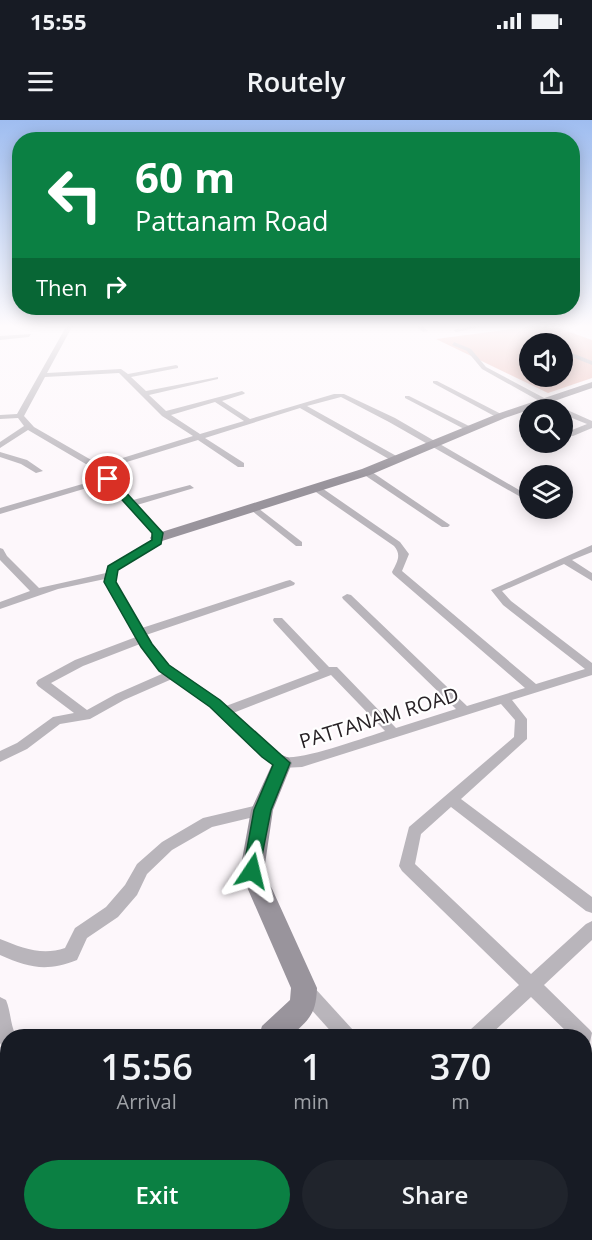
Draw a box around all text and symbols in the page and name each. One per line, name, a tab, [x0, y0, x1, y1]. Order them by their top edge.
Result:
text: 15:55	[30, 6, 87, 36]
text: Routely	[246, 63, 346, 100]
icon: menu	[24, 65, 57, 98]
icon: share	[535, 65, 568, 98]
text: 60 m	[135, 148, 235, 205]
icon: left	[36, 156, 114, 234]
text: Pattanam Road	[135, 202, 329, 239]
icon: right	[99, 270, 132, 303]
text: Then	[36, 272, 87, 302]
map controls	[519, 333, 573, 519]
button: sound	[519, 333, 573, 387]
button: search	[519, 399, 573, 453]
pin	[82, 453, 133, 504]
icon: arrive	[91, 462, 124, 495]
button: layers	[519, 465, 573, 519]
street label: PATTANAM ROAD	[296, 680, 462, 755]
position arrow	[220, 839, 284, 903]
text: 15:56	[101, 1042, 193, 1091]
text: 1	[301, 1042, 322, 1091]
text: 370	[430, 1042, 491, 1091]
text: Arrival	[117, 1088, 177, 1115]
text: min	[293, 1088, 329, 1115]
text: m	[451, 1088, 470, 1115]
button: Exit	[24, 1160, 290, 1229]
button: Share	[302, 1160, 568, 1229]

